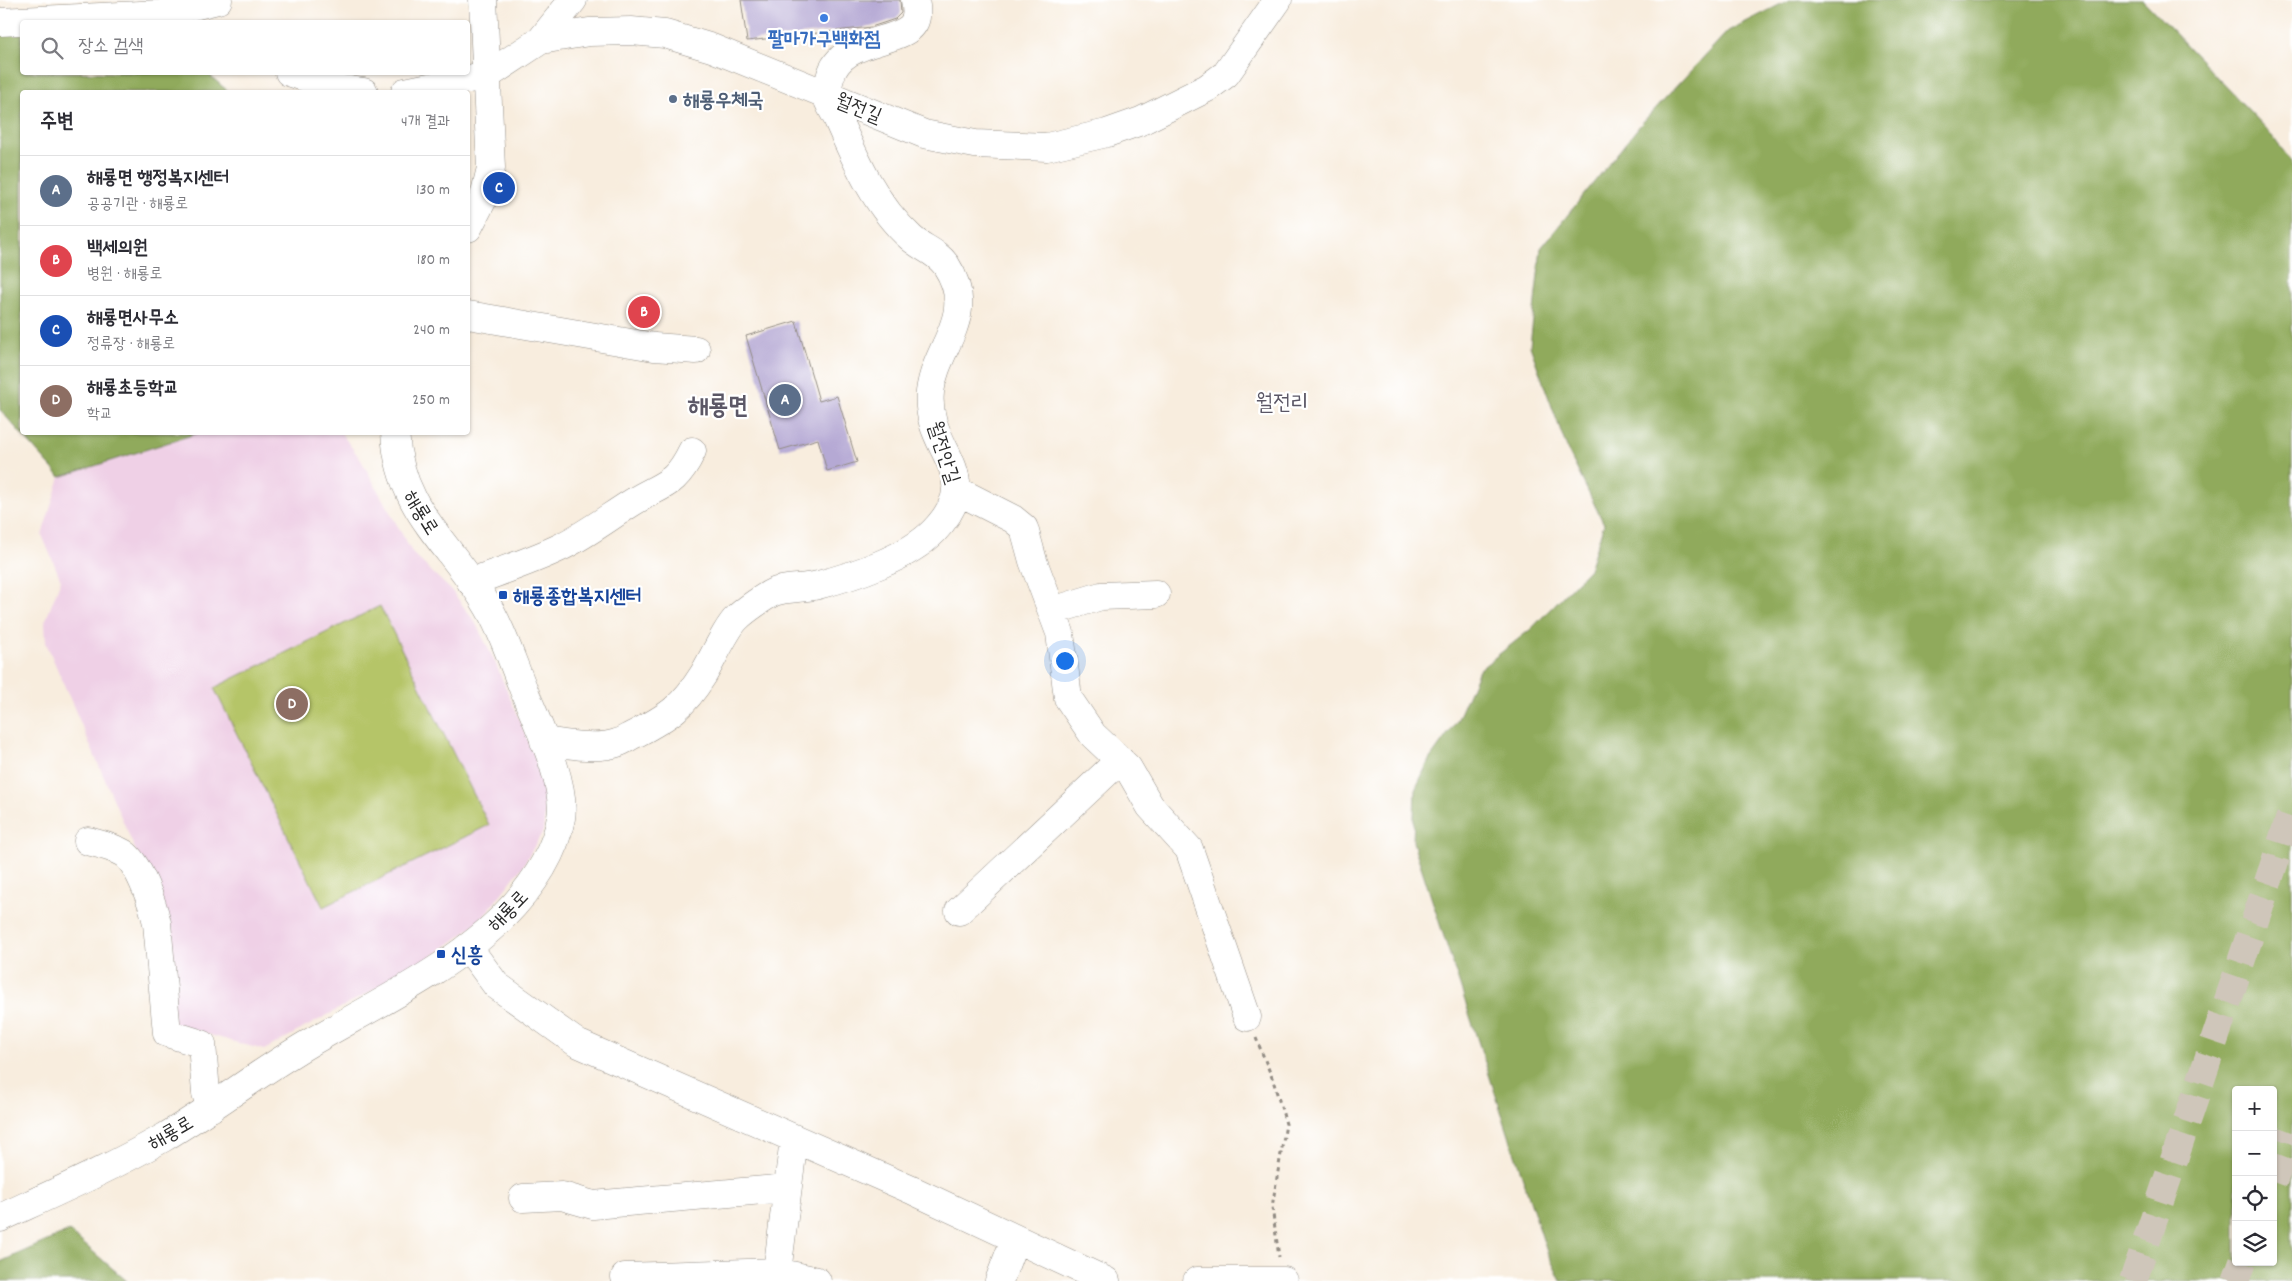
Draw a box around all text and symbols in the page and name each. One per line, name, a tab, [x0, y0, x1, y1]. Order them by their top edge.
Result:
marker: 팔마가구백화점	[818, 12, 830, 24]
search box	[20, 20, 470, 75]
place label: 팔마가구백화점	[768, 27, 880, 55]
icon: search	[38, 34, 66, 62]
text: 장소 검색	[78, 34, 144, 61]
place label: 해룡우체국	[683, 88, 763, 116]
street label: 월전길	[830, 88, 886, 132]
marker: 해룡우체국	[667, 93, 679, 105]
text: 주변	[40, 108, 74, 138]
text: 4개 결과	[401, 111, 450, 134]
text: 해룡면 행정복지센터	[87, 166, 229, 193]
pin: C	[483, 169, 515, 207]
text: A	[52, 179, 60, 202]
text: 130 m	[416, 179, 450, 202]
text: 공공기관 · 해룡로	[87, 193, 188, 216]
text: 백세의원	[87, 236, 148, 263]
text: B	[52, 249, 60, 272]
text: 180 m	[417, 249, 450, 272]
text: 병원 · 해룡로	[87, 263, 162, 286]
pin: B	[628, 293, 660, 331]
text: 해룡면사무소	[87, 306, 179, 333]
text: C	[52, 319, 60, 342]
text: 240 m	[413, 319, 450, 342]
text: 정류장 · 해룡로	[87, 333, 175, 356]
text: 해룡초등학교	[87, 376, 179, 403]
pin: A	[769, 381, 801, 419]
text: D	[52, 389, 60, 412]
text: 250 m	[412, 389, 450, 412]
district label: 월전리	[1255, 389, 1309, 420]
district label: 해룡면	[688, 390, 748, 426]
text: 학교	[87, 403, 113, 426]
street label: 월전안길	[919, 418, 965, 488]
street label: 해룡로	[395, 486, 444, 541]
place label: 해룡종합복지센터	[513, 584, 642, 612]
marker: 해룡종합복지센터	[497, 589, 509, 601]
your location	[1052, 648, 1078, 674]
pin: D	[276, 685, 308, 723]
street label: 해룡로	[482, 885, 536, 939]
place label: 신흥	[451, 943, 483, 971]
marker: 신흥	[435, 948, 447, 960]
map controls	[2232, 1086, 2277, 1266]
button: +	[2232, 1086, 2277, 1131]
street label: 해룡로	[144, 1110, 199, 1159]
button: −	[2232, 1131, 2277, 1176]
button: locate	[2232, 1176, 2277, 1221]
button: layers	[2232, 1221, 2277, 1266]

